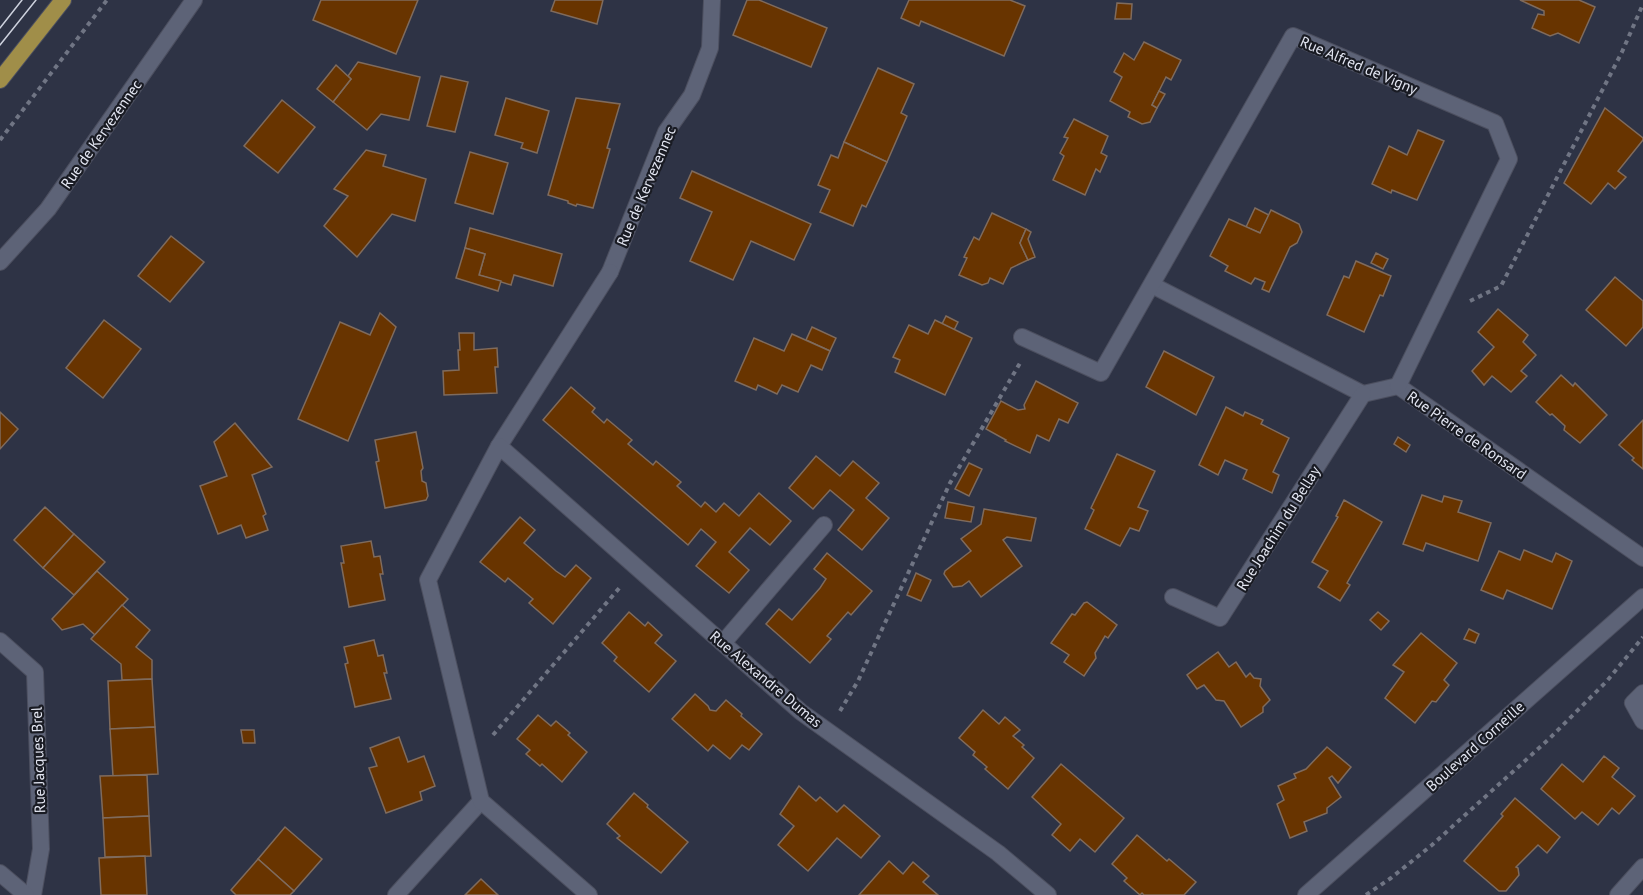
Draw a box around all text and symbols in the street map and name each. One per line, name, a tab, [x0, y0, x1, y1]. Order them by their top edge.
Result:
street label: Rue Alfred de Vigny	[1297, 32, 1421, 98]
street label: Rue de Kervezennec	[56, 76, 146, 192]
street label: Rue de Kervezennec	[612, 123, 680, 249]
street label: Rue Pierre de Ronsard	[1404, 387, 1530, 483]
street label: Rue Joachim du Bellay	[1232, 462, 1324, 594]
street label: Rue Alexandre Dumas	[706, 627, 826, 731]
street label: Boulevard Corneille	[1422, 697, 1528, 795]
street label: Rue Jacques Brel	[27, 706, 49, 814]

